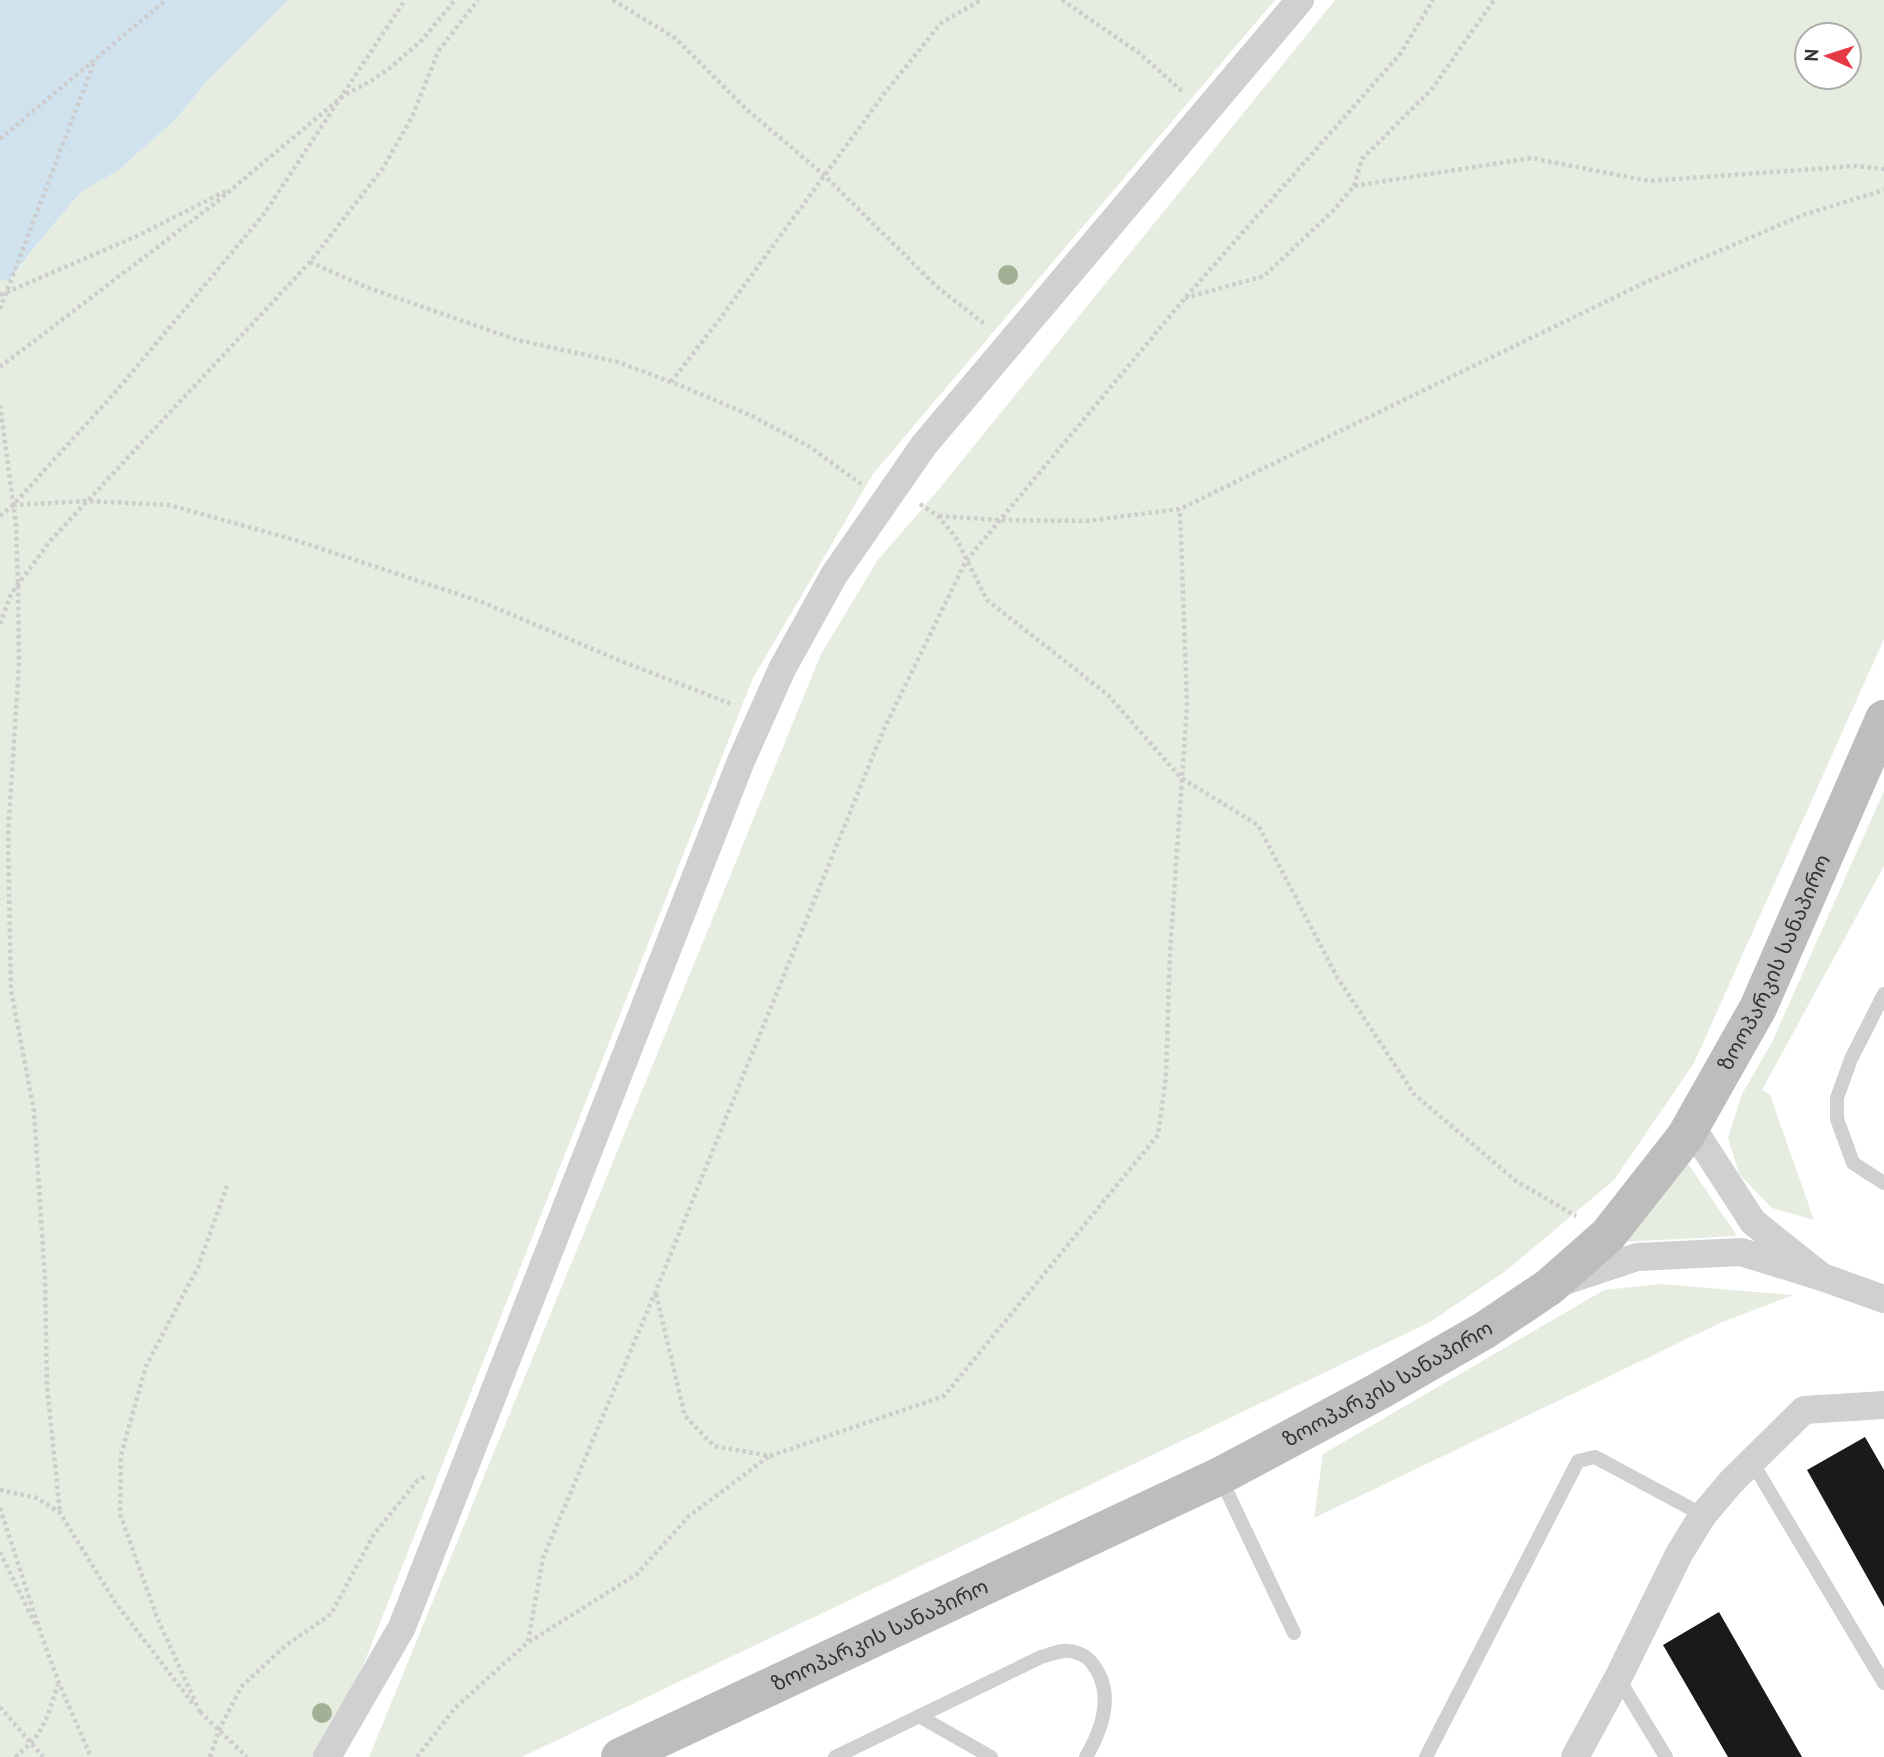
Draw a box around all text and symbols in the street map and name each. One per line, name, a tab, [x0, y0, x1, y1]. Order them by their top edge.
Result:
north arrow	[1793, 21, 1863, 91]
text: N	[1799, 48, 1823, 62]
street label: ზოოპარკის სანაპირო	[1711, 850, 1836, 1075]
street label: ზოოპარკის სანაპირო	[1278, 1314, 1497, 1453]
street label: ზოოპარკის სანაპირო	[767, 1573, 992, 1697]

